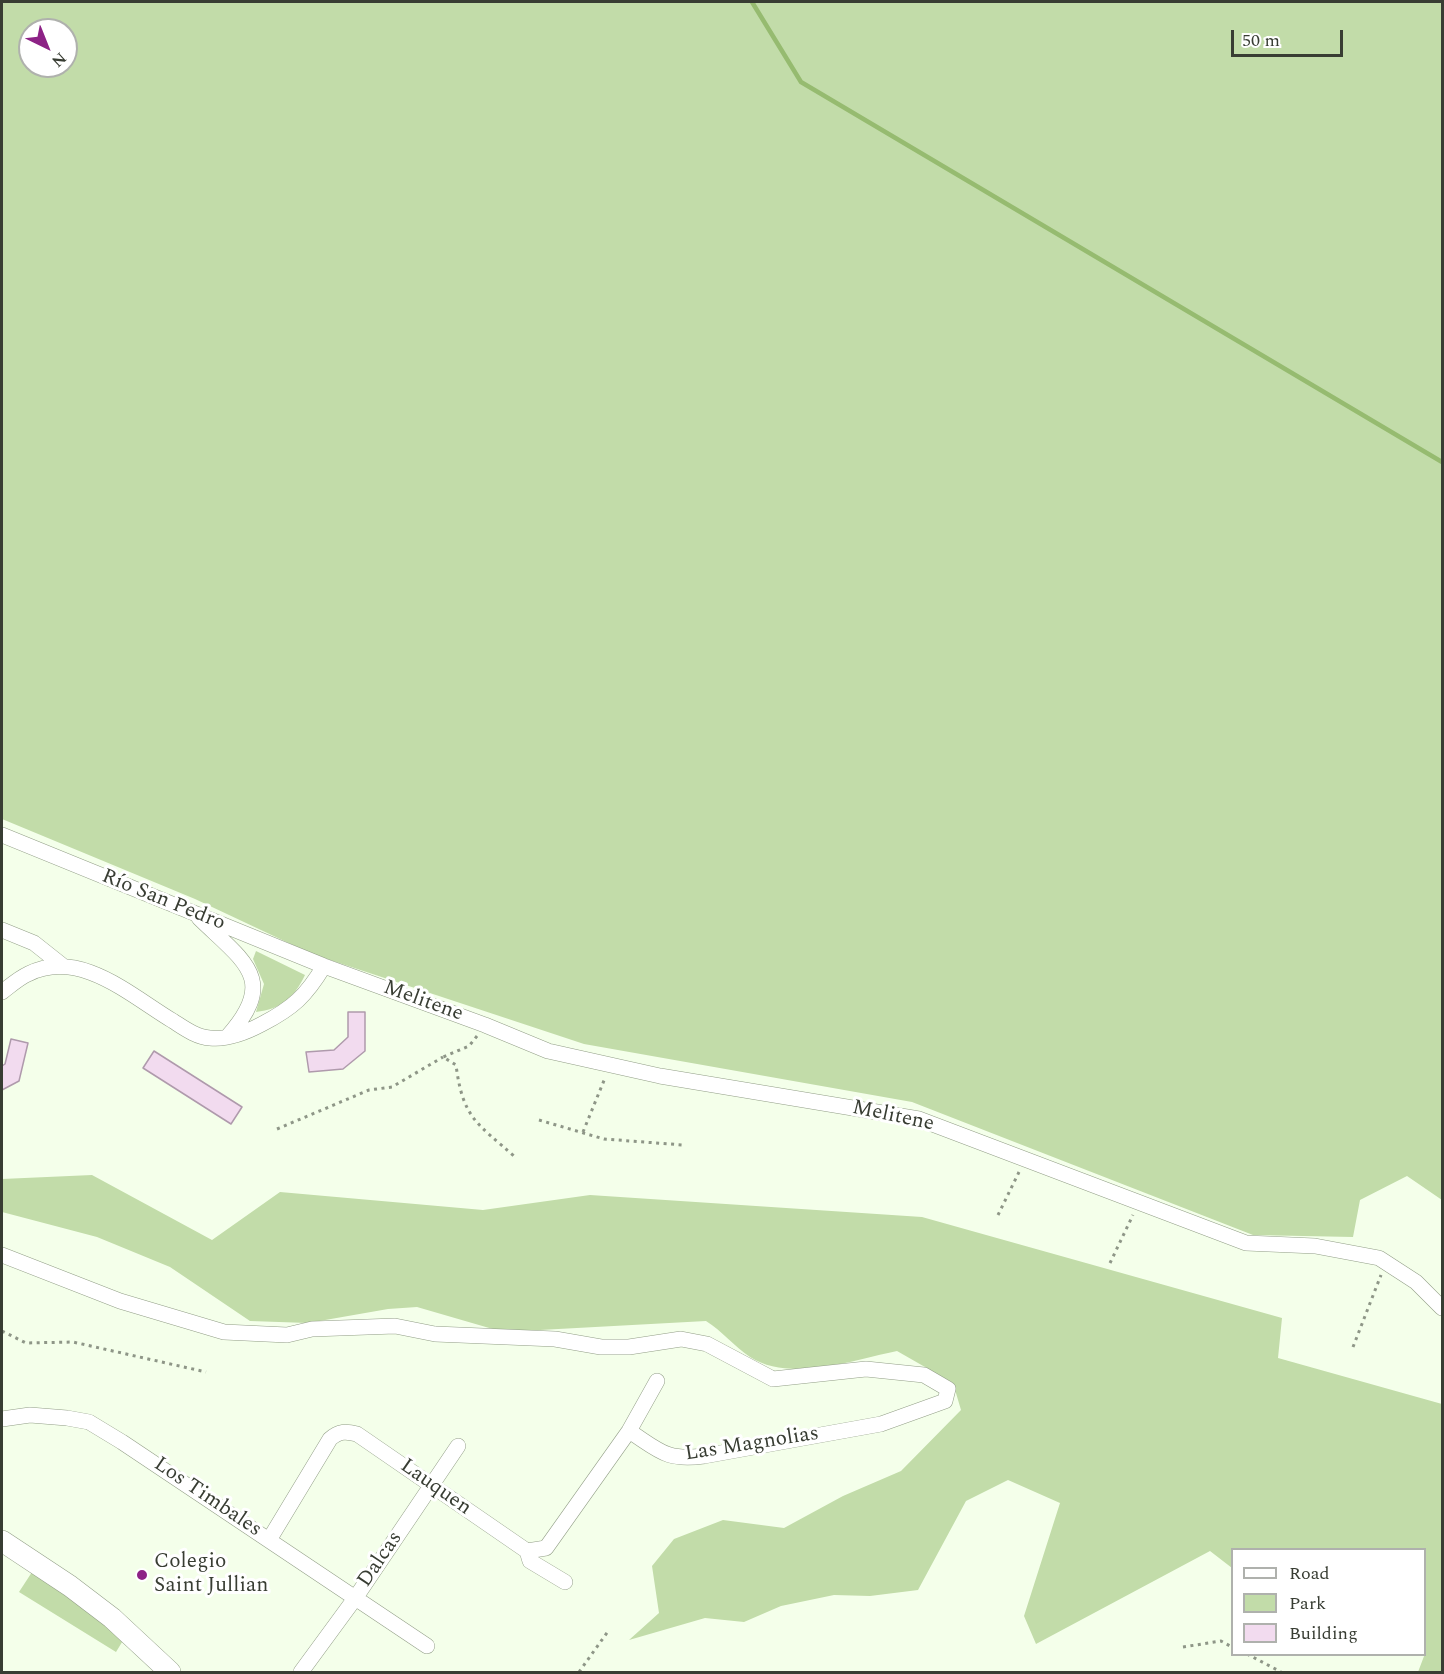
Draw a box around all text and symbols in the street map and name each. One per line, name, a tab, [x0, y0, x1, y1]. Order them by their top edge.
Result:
north arrow	[18, 18, 78, 78]
scale bar	[1234, 18, 1346, 56]
text: 50 m	[1242, 27, 1280, 54]
text: N	[46, 46, 72, 73]
street label: Río San Pedro	[98, 865, 228, 937]
street label: Melitene	[380, 976, 466, 1028]
street label: Melitene	[850, 1096, 936, 1138]
street label: Las Magnolias	[683, 1422, 821, 1468]
street label: Los Timbales	[148, 1453, 266, 1543]
street label: Lauquen	[395, 1454, 475, 1522]
street label: Dalcas	[353, 1527, 409, 1593]
legend	[1231, 1548, 1426, 1656]
place label: Colegio Saint Jullian	[154, 1550, 268, 1600]
text: Road	[1289, 1560, 1330, 1587]
marker: Colegio Saint Jullian	[135, 1568, 149, 1582]
text: Park	[1289, 1590, 1326, 1617]
text: Building	[1289, 1620, 1358, 1647]

